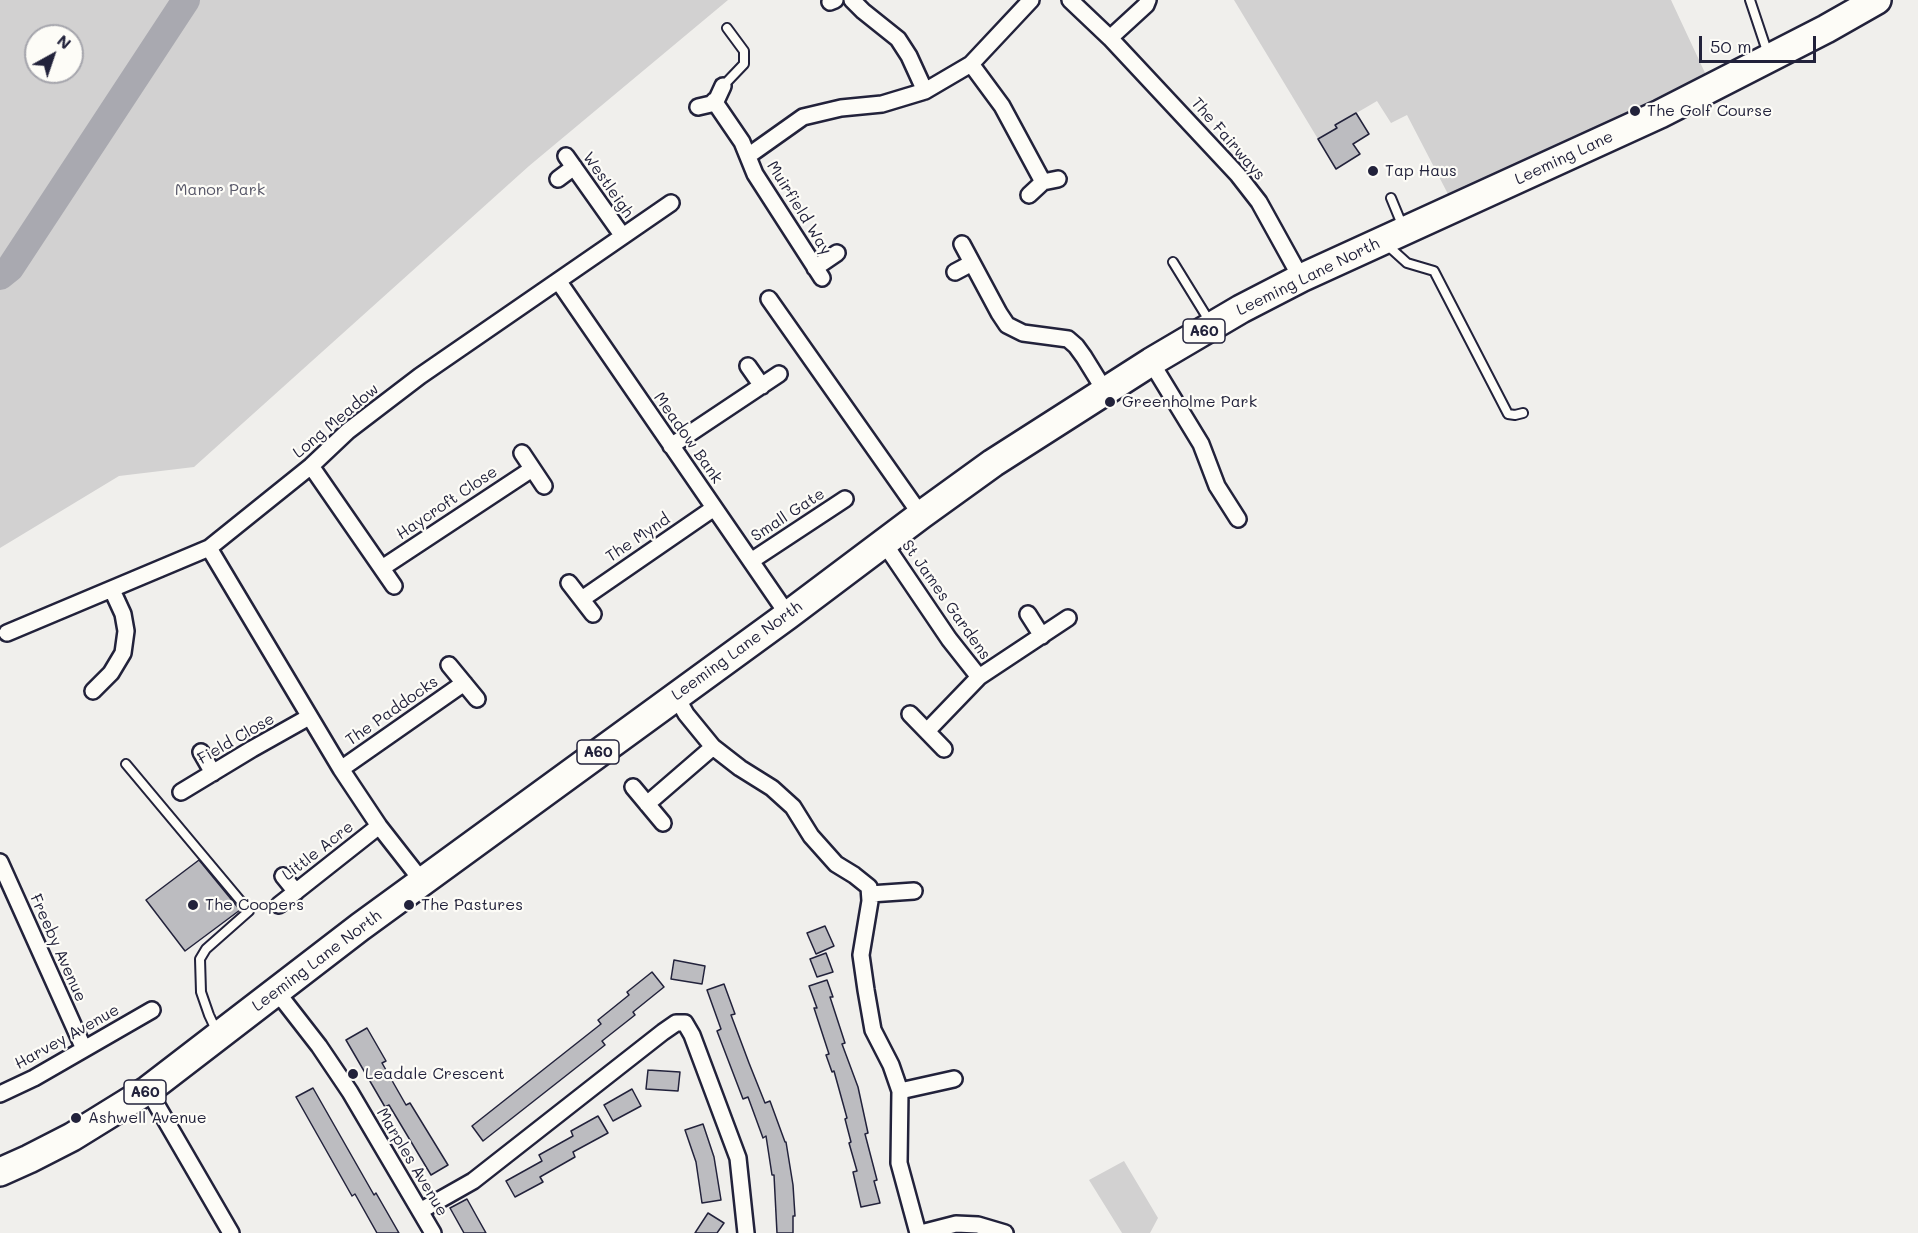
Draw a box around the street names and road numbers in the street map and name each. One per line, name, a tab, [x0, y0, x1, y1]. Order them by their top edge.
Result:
street label: The Fairways	[1187, 94, 1269, 184]
street label: Leeming Lane	[1512, 127, 1616, 189]
street label: Westleigh	[578, 148, 638, 222]
street label: Muirfield Way	[762, 157, 836, 259]
street label: Leeming Lane North	[1233, 234, 1383, 320]
road number: A60	[1183, 319, 1225, 343]
street label: Long Meadow	[289, 380, 383, 462]
street label: Meadow Bank	[649, 389, 727, 487]
street label: Haycroft Close	[393, 462, 501, 544]
street label: Small Gate	[748, 484, 828, 546]
street label: The Mynd	[602, 510, 674, 566]
street label: St James Gardens	[897, 536, 995, 664]
street label: Leeming Lane North	[668, 597, 806, 705]
street label: The Paddocks	[342, 672, 442, 750]
street label: Field Close	[194, 709, 278, 769]
road number: A60	[577, 740, 619, 764]
street label: Little Acre	[279, 817, 357, 885]
street label: Freeby Avenue	[26, 891, 90, 1005]
street label: Leeming Lane North	[249, 906, 385, 1016]
street label: Harvey Avenue	[11, 1000, 123, 1074]
road number: A60	[124, 1080, 166, 1104]
street label: Marples Avenue	[372, 1104, 452, 1220]

